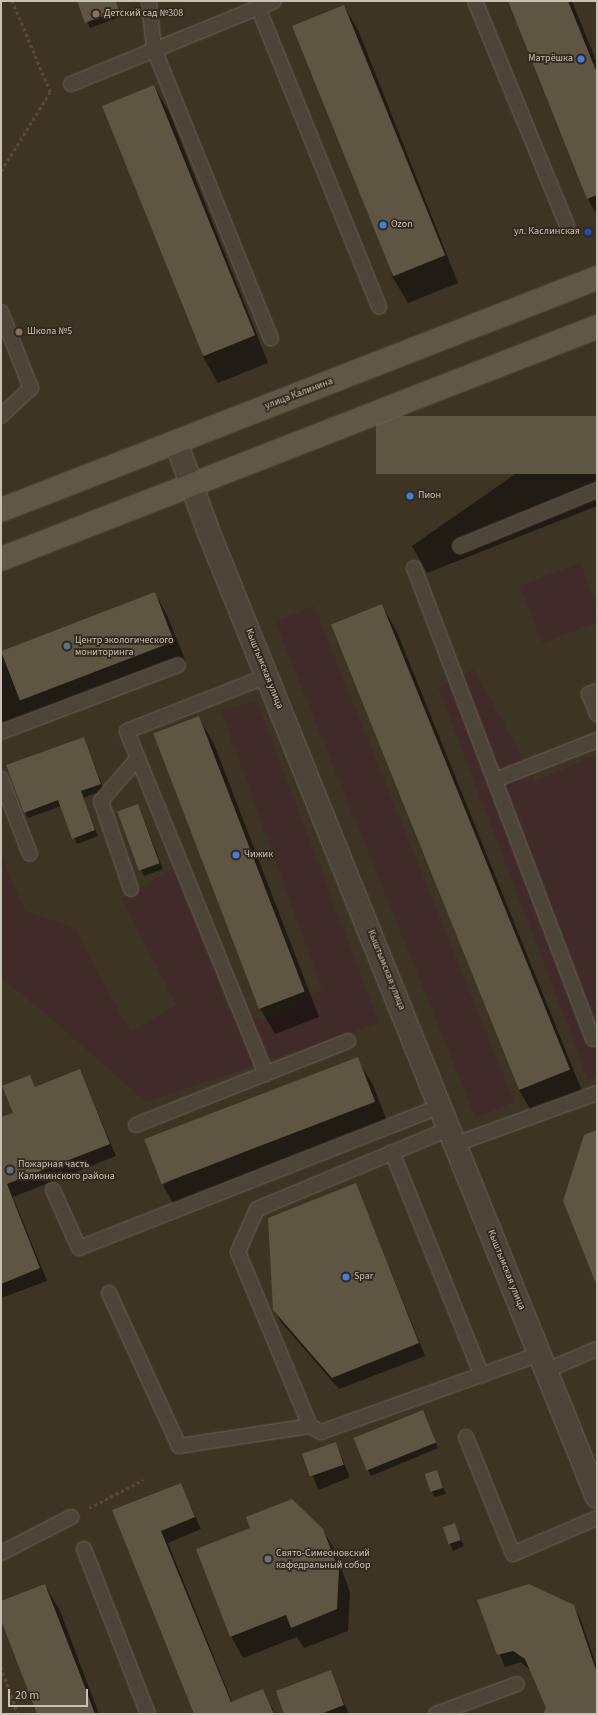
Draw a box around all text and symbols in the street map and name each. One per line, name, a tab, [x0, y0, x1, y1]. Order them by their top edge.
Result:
place label: Детский сад №308	[104, 8, 183, 20]
marker: Детский сад №308	[91, 9, 101, 19]
place label: Матрёшка	[528, 53, 573, 65]
marker: Матрёшка	[576, 54, 586, 64]
place label: Ozon	[391, 219, 413, 231]
marker: Ozon	[378, 220, 388, 230]
place label: ул. Каслинская	[514, 226, 580, 238]
marker: ул. Каслинская	[583, 227, 593, 237]
place label: Школа №5	[27, 326, 72, 338]
marker: Школа №5	[14, 327, 24, 337]
street label: улица Калинина	[263, 376, 335, 412]
place label: Пион	[418, 490, 441, 502]
marker: Пион	[405, 491, 415, 501]
street label: Кыштымская улица	[242, 627, 286, 711]
place label: Центр экологического мониторинга	[75, 634, 173, 658]
marker: Центр экологического мониторинга	[62, 641, 72, 651]
place label: Чижик	[244, 849, 273, 861]
marker: Чижик	[231, 850, 241, 860]
street label: Кыштымская улица	[364, 928, 408, 1012]
place label: Пожарная часть Калининского района	[18, 1158, 115, 1182]
marker: Пожарная часть Калининского района	[5, 1165, 15, 1175]
street label: Кыштымская улица	[484, 1228, 528, 1312]
place label: Spar	[354, 1271, 373, 1283]
marker: Spar	[341, 1272, 351, 1282]
place label: Свято-Симеоновский кафедральный собор	[276, 1547, 370, 1570]
marker: Свято-Симеоновский кафедральный собор	[263, 1554, 273, 1564]
scale bar	[10, 1681, 90, 1707]
text: 20 m	[15, 1687, 39, 1704]

